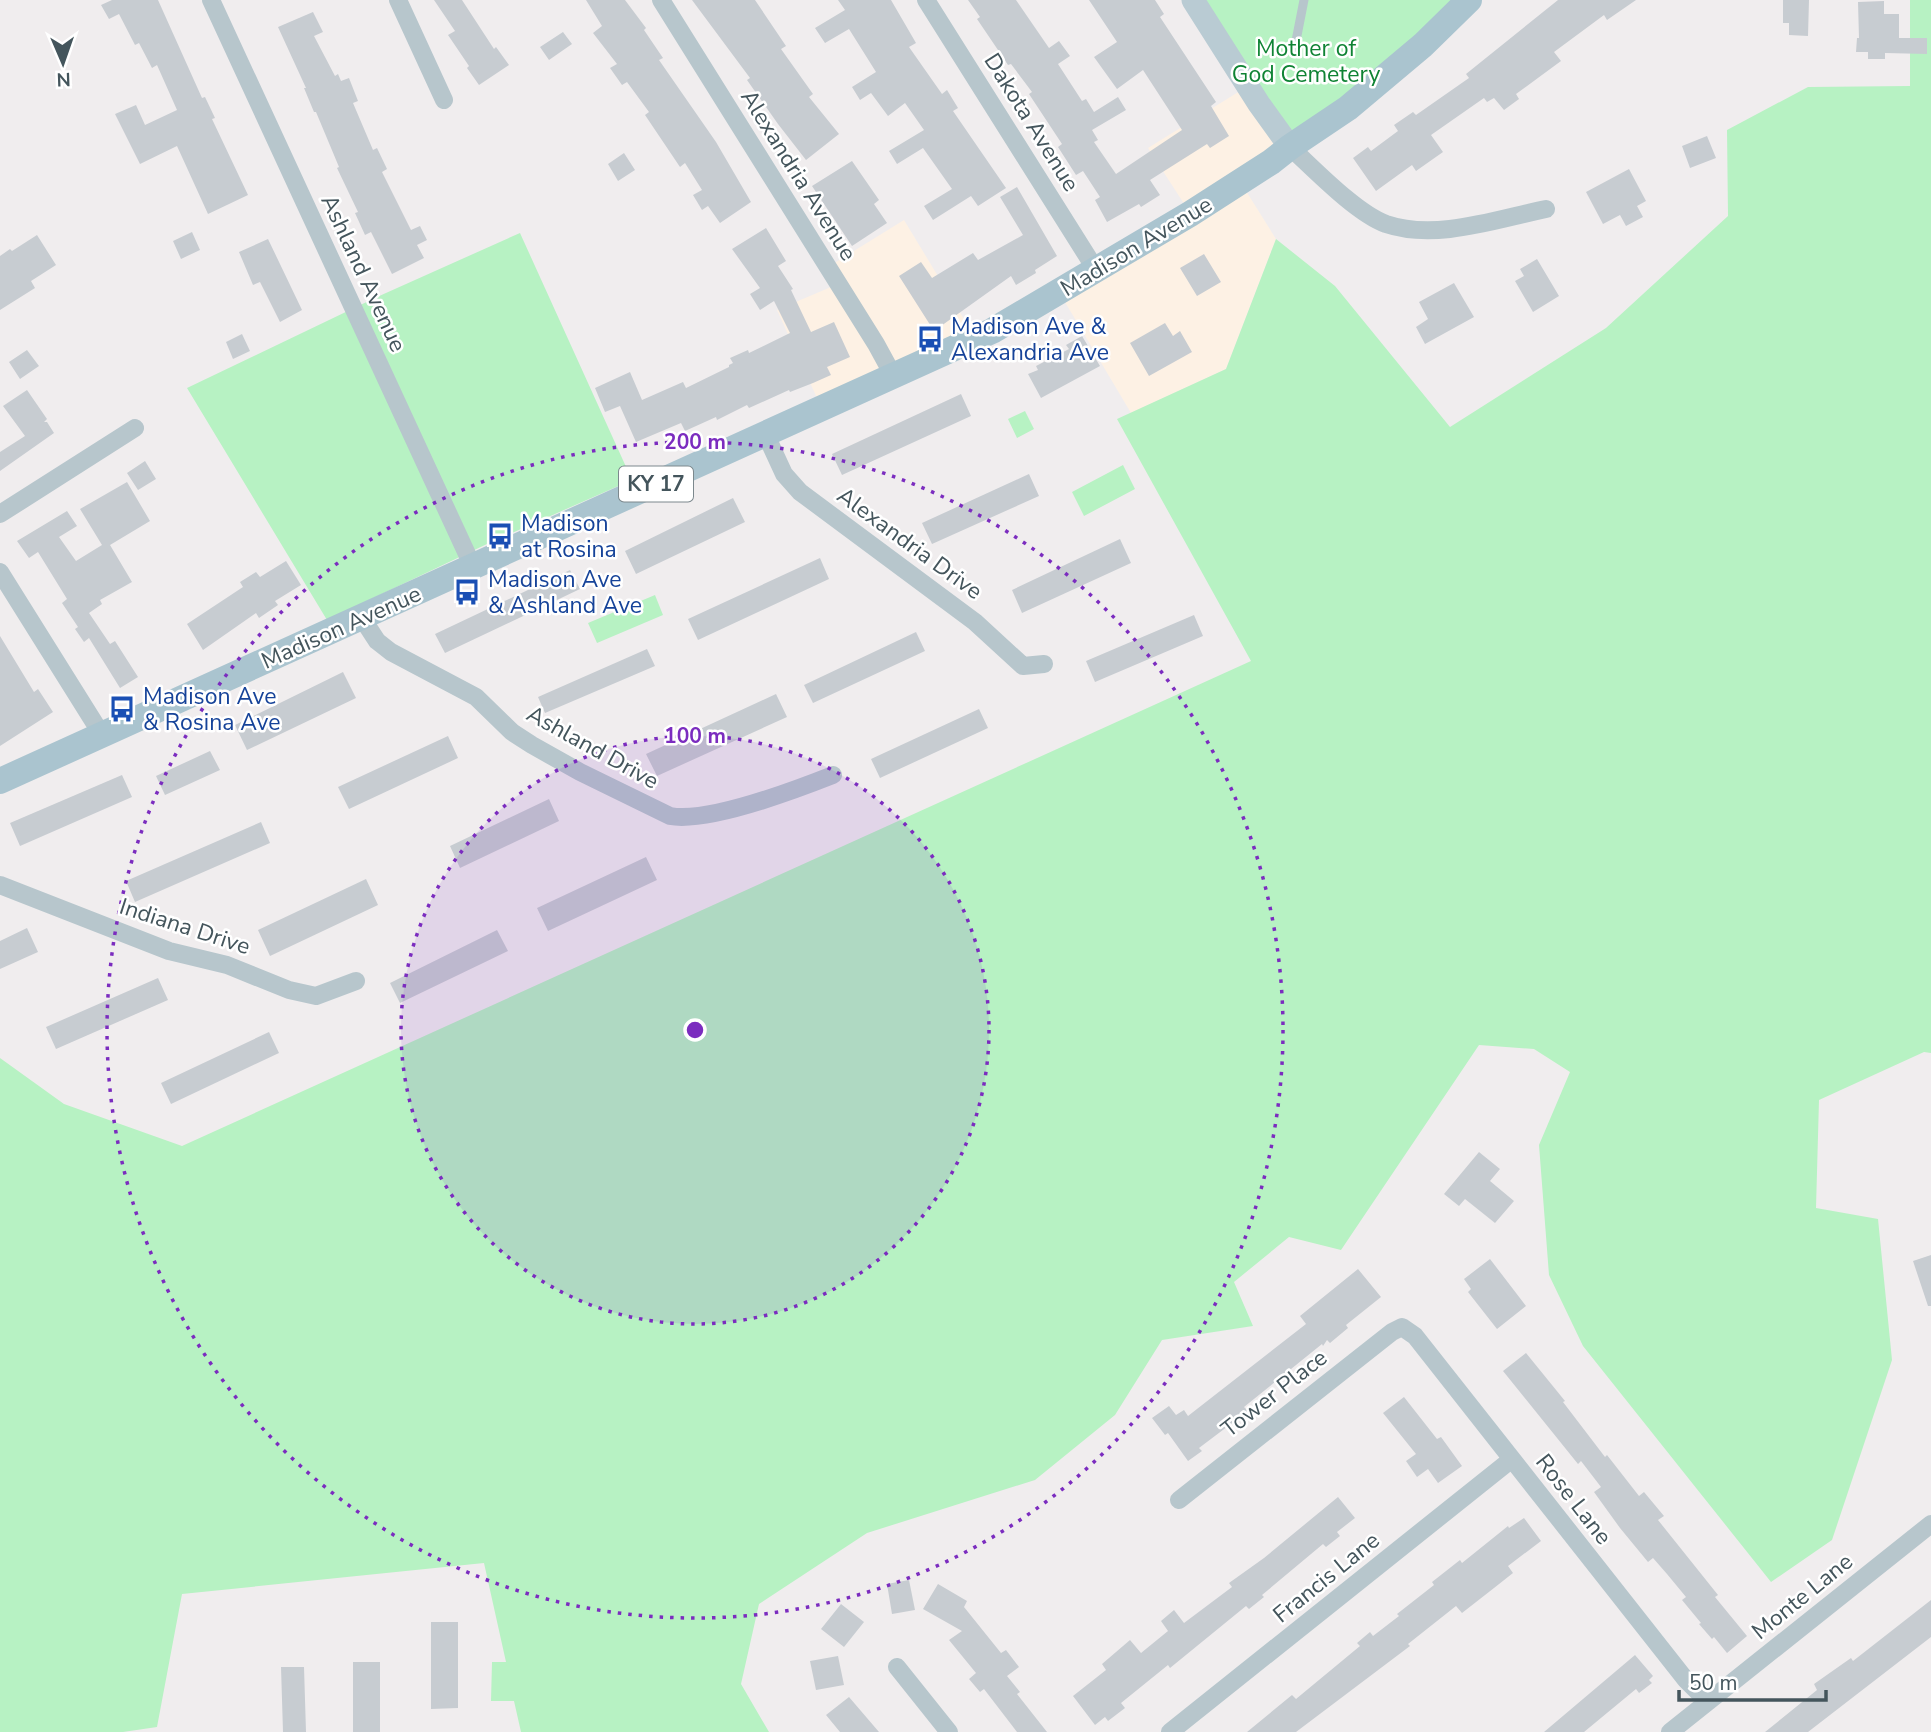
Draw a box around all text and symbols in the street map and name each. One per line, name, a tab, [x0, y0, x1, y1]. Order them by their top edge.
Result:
north arrow	[28, 28, 98, 98]
park label: Mother of God Cemetery	[1232, 33, 1380, 90]
street label: Dakota Avenue	[977, 47, 1086, 197]
text: N	[56, 66, 71, 92]
street label: Alexandria Avenue	[733, 84, 864, 267]
street label: Ashland Avenue	[313, 189, 414, 357]
street label: Madison Avenue	[1055, 189, 1218, 304]
place label: Madison Ave & Alexandria Ave	[951, 311, 1109, 368]
bus stop icon: Madison Ave & Alexandria Ave	[915, 324, 945, 354]
text: 200 m	[664, 428, 726, 456]
road number: KY 17	[619, 466, 693, 502]
street label: Alexandria Drive	[831, 480, 989, 607]
place label: Madison at Rosina	[521, 508, 617, 565]
bus stop icon: Madison at Rosina	[485, 521, 515, 551]
place label: Madison Ave & Ashland Ave	[488, 564, 642, 621]
bus stop icon: Madison Ave & Ashland Ave	[452, 577, 482, 607]
street label: Madison Avenue	[256, 578, 426, 677]
place label: Madison Ave & Rosina Ave	[143, 681, 280, 738]
bus stop icon: Madison Ave & Rosina Ave	[107, 694, 137, 724]
street label: Ashland Drive	[521, 698, 664, 797]
text: 100 m	[664, 722, 726, 750]
street label: Indiana Drive	[116, 891, 254, 962]
centre of rings	[683, 1018, 707, 1042]
street label: Tower Place	[1215, 1342, 1334, 1445]
street label: Rose Lane	[1528, 1448, 1619, 1551]
street label: Francis Lane	[1267, 1525, 1386, 1630]
street label: Monte Lane	[1745, 1546, 1859, 1647]
scale bar	[1679, 1658, 1826, 1702]
text: 50 m	[1689, 1669, 1738, 1697]

